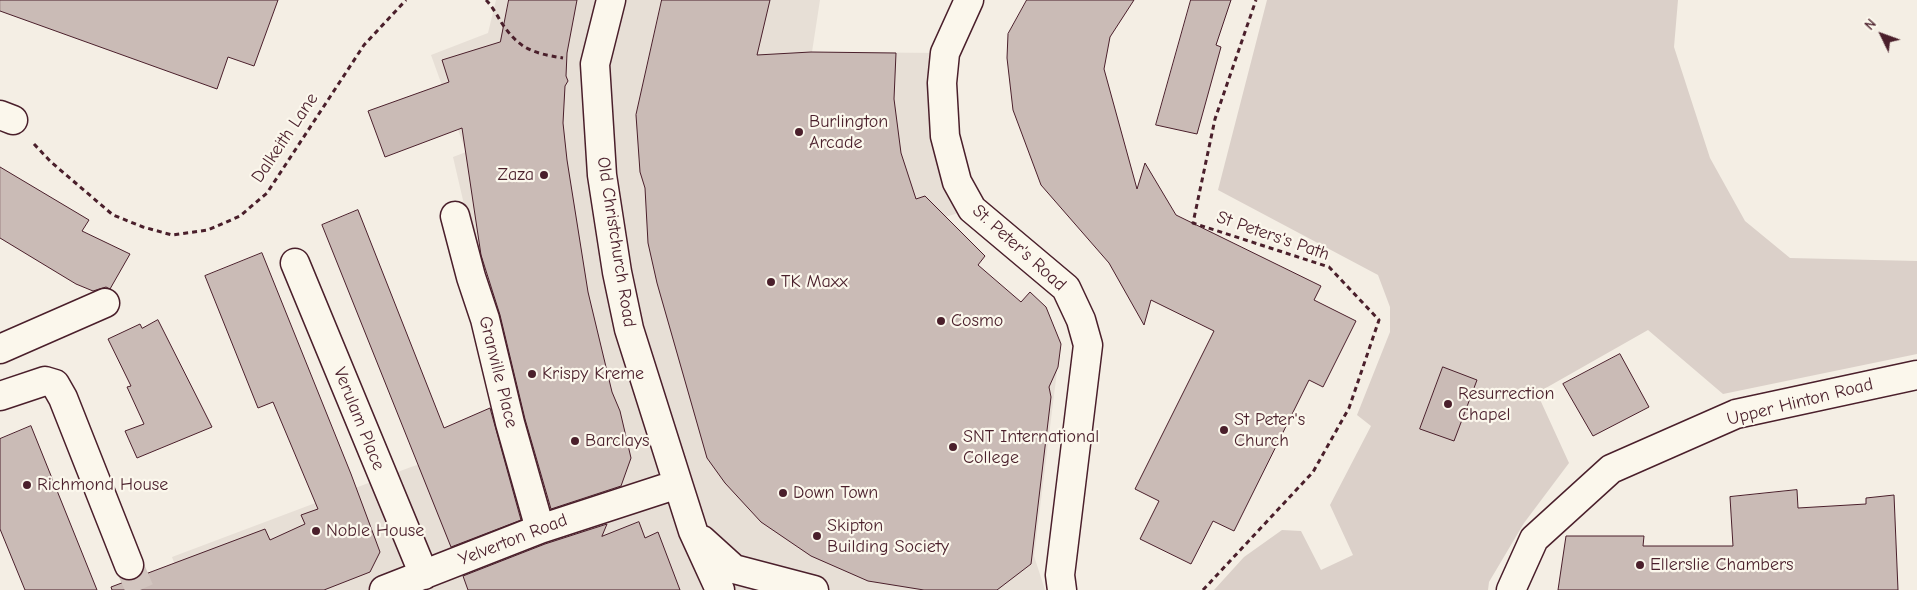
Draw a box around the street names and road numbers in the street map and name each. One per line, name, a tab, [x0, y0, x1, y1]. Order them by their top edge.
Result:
street label: Dalkeith Lane	[247, 89, 323, 187]
street label: Old Christchurch Road	[592, 155, 640, 329]
street label: St. Peter's Road	[968, 200, 1070, 296]
street label: St Peters's Path	[1214, 207, 1332, 265]
street label: Granville Place	[474, 314, 522, 430]
street label: Verulam Place	[329, 364, 389, 474]
street label: Upper Hinton Road	[1725, 373, 1875, 431]
street label: Yelverton Road	[456, 509, 570, 571]

